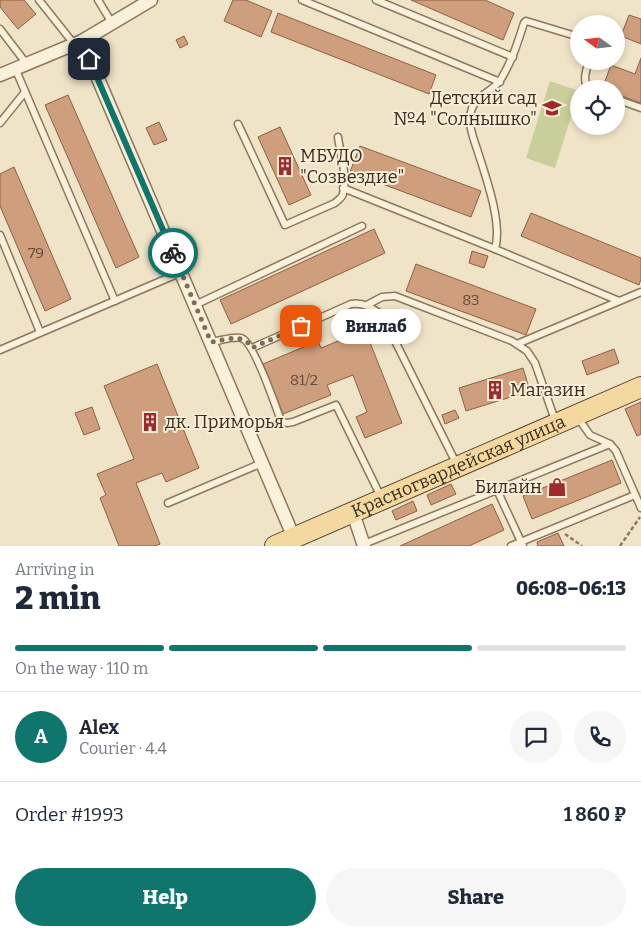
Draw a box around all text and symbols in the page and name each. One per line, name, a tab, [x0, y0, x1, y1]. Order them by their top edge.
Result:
north arrow	[570, 15, 625, 70]
map controls	[570, 15, 625, 135]
pin	[68, 38, 110, 80]
icon: home	[75, 45, 103, 73]
button: locate	[570, 80, 625, 135]
place label: Детский сад №4 "Солнышко"	[393, 87, 537, 130]
school or university icon: Детский сад №4 "Солнышко"	[541, 97, 563, 119]
place label: МБУДО "Созвездие"	[300, 145, 404, 188]
building icon: МБУДО "Созвездие"	[274, 155, 296, 177]
courier	[148, 228, 198, 278]
icon: bike	[159, 239, 187, 267]
house number: 79	[28, 244, 44, 262]
house number: 83	[462, 291, 480, 309]
pin	[280, 305, 322, 347]
callout: Винлаб	[331, 308, 421, 344]
icon: bag	[287, 312, 315, 340]
text: Винлаб	[346, 317, 406, 336]
house number: 81/2	[290, 371, 318, 389]
building icon: Магазин	[484, 379, 506, 401]
place label: Магазин	[510, 379, 586, 401]
street label: Красногвардейская улица	[348, 410, 569, 522]
building icon: дк. Приморья	[139, 411, 161, 433]
place label: дк. Приморья	[165, 411, 284, 433]
place label: Билайн	[475, 476, 542, 498]
shop icon: Билайн	[546, 476, 568, 498]
text: Arriving in	[15, 560, 94, 579]
text: 06:08–06:13	[516, 577, 626, 600]
text: 2 min	[15, 579, 101, 617]
text: On the way · 110 m	[15, 659, 148, 678]
button: chat	[510, 711, 562, 763]
button: phone	[574, 711, 626, 763]
text: Alex	[79, 716, 119, 739]
text: A	[34, 725, 48, 748]
text: Courier · 4.4	[79, 739, 167, 758]
text: Order #1993	[15, 803, 124, 826]
text: 1 860 ₽	[564, 803, 626, 826]
button: Help	[15, 868, 316, 926]
button: Share	[326, 868, 626, 926]

